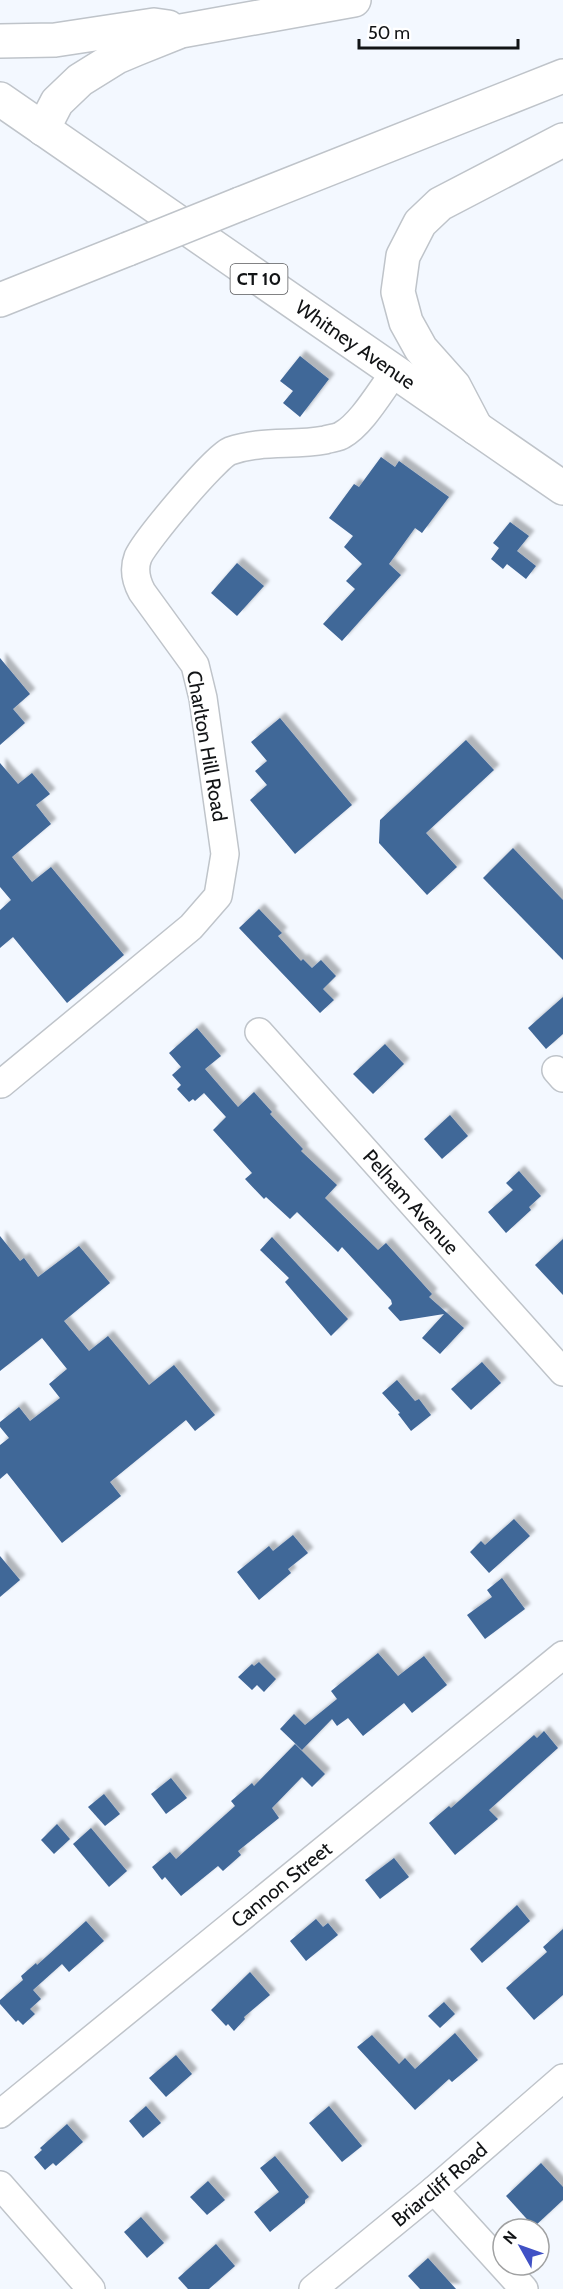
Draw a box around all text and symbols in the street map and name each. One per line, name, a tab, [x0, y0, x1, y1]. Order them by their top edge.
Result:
scale bar	[359, 12, 518, 50]
text: 50 m	[368, 22, 410, 44]
road number: CT 10	[230, 264, 288, 294]
street label: Whitney Avenue	[291, 295, 420, 394]
street label: Charlton Hill Road	[182, 669, 232, 823]
street label: Pelham Avenue	[358, 1145, 464, 1259]
street label: Cannon Street	[226, 1836, 337, 1933]
street label: Briarcliff Road	[387, 2137, 492, 2232]
north arrow	[491, 2217, 551, 2277]
text: N	[499, 2227, 521, 2248]

